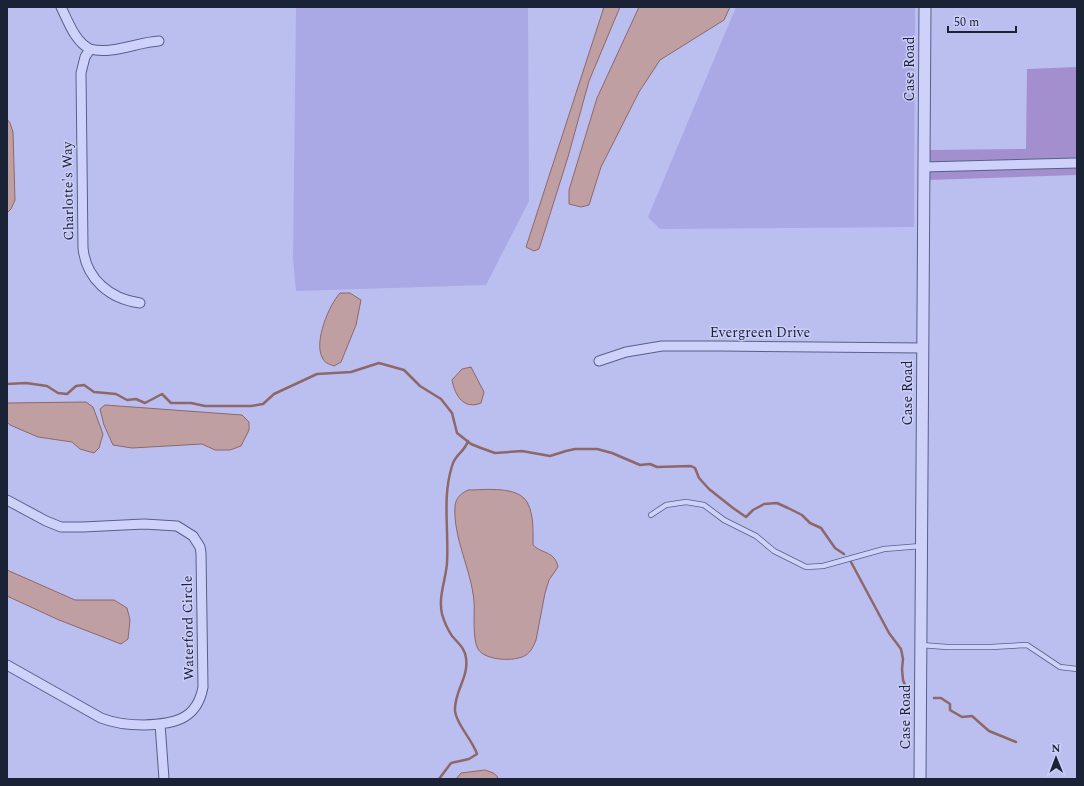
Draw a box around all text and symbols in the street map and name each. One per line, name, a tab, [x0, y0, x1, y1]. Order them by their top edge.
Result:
scale bar	[948, 8, 1016, 34]
text: 50 m	[954, 13, 979, 32]
street label: Case Road	[899, 36, 920, 101]
street label: Charlotte's Way	[57, 140, 79, 241]
street label: Evergreen Drive	[710, 322, 811, 343]
street label: Case Road	[897, 360, 918, 425]
street label: Waterford Circle	[177, 575, 199, 681]
street label: Case Road	[895, 684, 916, 749]
north arrow	[1036, 738, 1076, 778]
text: N	[1051, 740, 1060, 757]

